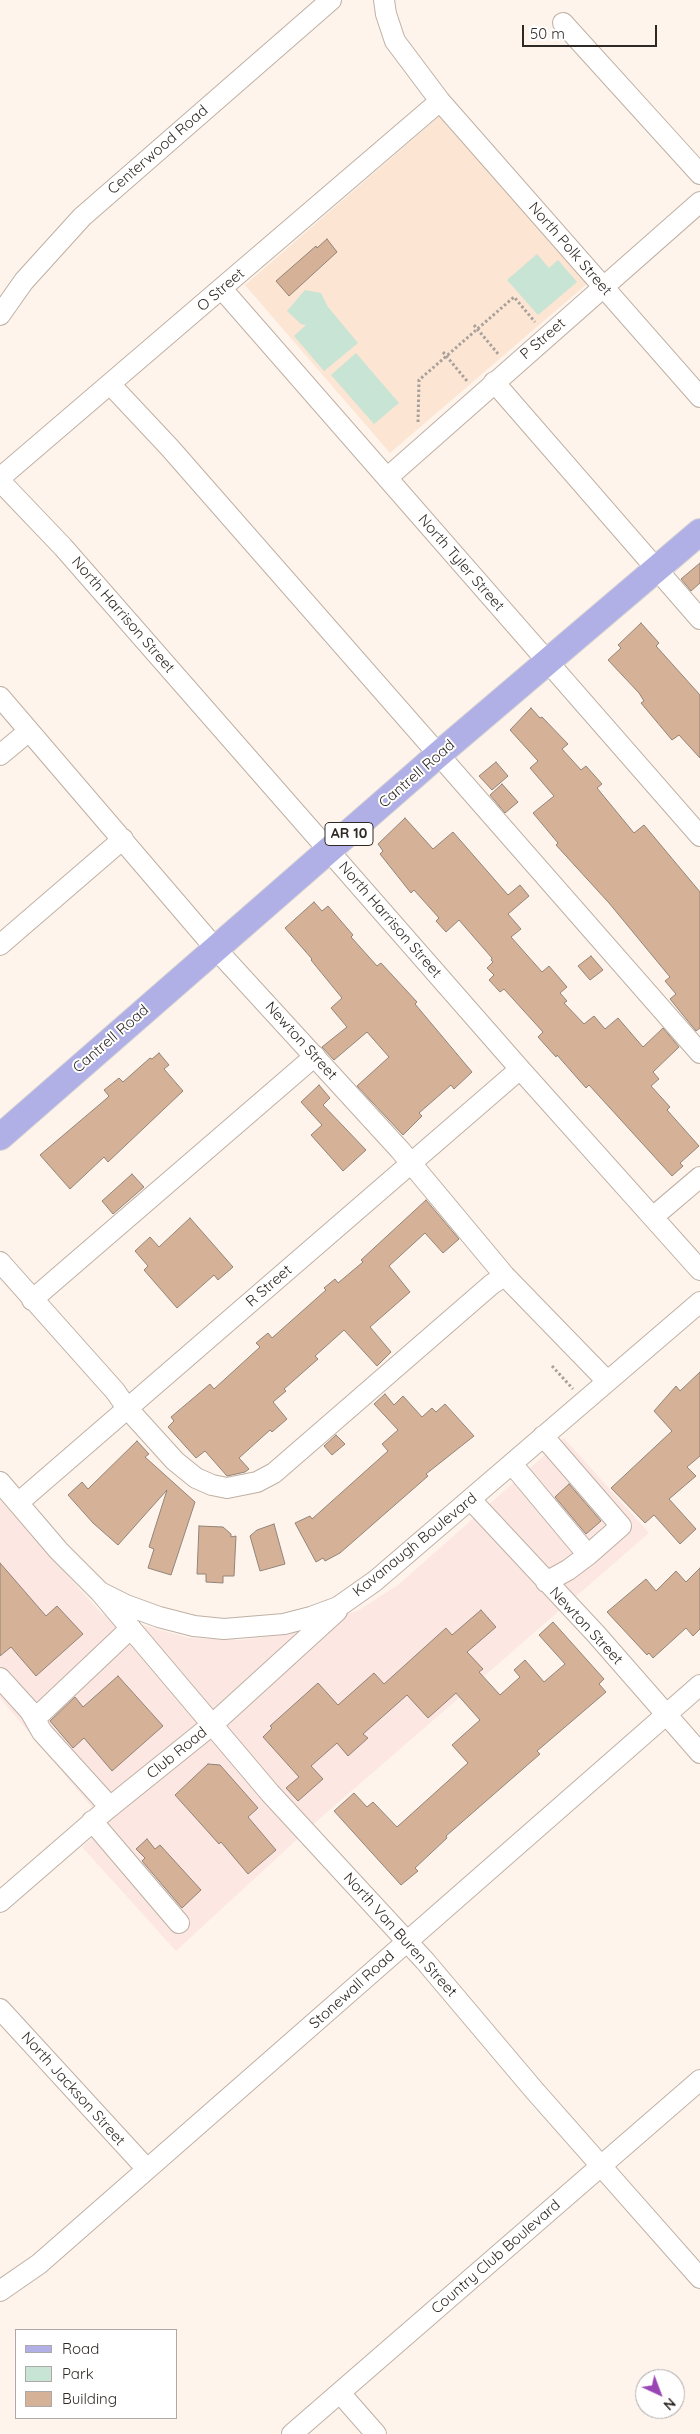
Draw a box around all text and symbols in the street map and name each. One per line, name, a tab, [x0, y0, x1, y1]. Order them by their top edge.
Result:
scale bar	[525, 15, 660, 47]
text: 50 m	[530, 24, 565, 43]
street label: Centerwood Road	[104, 102, 212, 198]
street label: North Polk Street	[525, 199, 615, 299]
street label: O Street	[194, 265, 248, 315]
street label: P Street	[517, 314, 569, 364]
street label: North Tyler Street	[414, 511, 508, 615]
street label: North Harrison Street	[68, 553, 178, 677]
street label: Cantrell Road	[375, 736, 459, 812]
road number: AR 10	[325, 822, 373, 846]
street label: North Harrison Street	[335, 858, 445, 982]
street label: Newton Street	[261, 998, 341, 1084]
street label: Cantrell Road	[69, 1001, 153, 1077]
street label: R Street	[242, 1261, 296, 1311]
street label: Kavanaugh Boulevard	[349, 1489, 481, 1601]
street label: Newton Street	[546, 1584, 626, 1668]
street label: Club Road	[143, 1723, 211, 1783]
street label: North Van Buren Street	[339, 1869, 461, 2001]
street label: Stonewall Road	[306, 1947, 398, 2033]
street label: North Jackson Street	[17, 2028, 129, 2150]
street label: Country Club Boulevard	[428, 2196, 564, 2318]
legend	[15, 2329, 178, 2419]
text: Road	[62, 2339, 99, 2358]
text: Park	[62, 2364, 94, 2383]
north arrow	[635, 2369, 685, 2419]
text: Building	[62, 2389, 117, 2408]
text: N	[660, 2394, 679, 2414]

